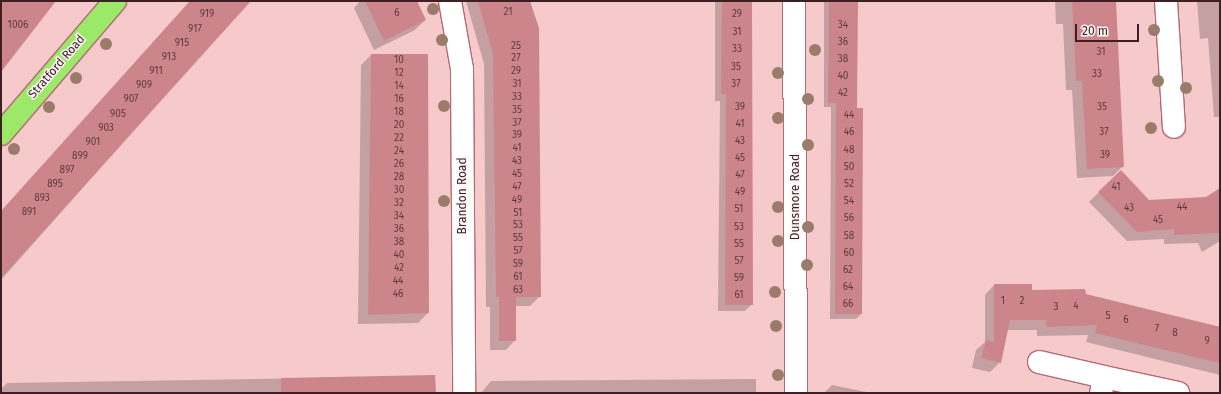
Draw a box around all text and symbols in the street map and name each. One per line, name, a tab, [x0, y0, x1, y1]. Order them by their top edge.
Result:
house number: 21	[503, 7, 513, 19]
house number: 6	[394, 8, 400, 20]
house number: 919	[200, 9, 214, 21]
house number: 29	[732, 9, 742, 21]
scale bar	[1077, 16, 1141, 42]
house number: 1006	[8, 20, 28, 32]
house number: 34	[838, 20, 848, 32]
house number: 917	[188, 24, 202, 36]
text: 20 m	[1082, 24, 1108, 38]
house number: 31	[732, 27, 742, 39]
street label: Stratford Road	[26, 32, 88, 102]
house number: 36	[838, 37, 848, 49]
house number: 915	[175, 38, 189, 50]
house number: 25	[511, 41, 521, 53]
house number: 33	[732, 44, 742, 56]
house number: 31	[1096, 47, 1106, 59]
house number: 913	[162, 52, 176, 64]
house number: 27	[511, 53, 521, 65]
house number: 38	[838, 54, 848, 66]
house number: 10	[394, 55, 404, 67]
house number: 35	[731, 62, 741, 74]
house number: 911	[149, 66, 163, 78]
house number: 29	[511, 66, 521, 78]
house number: 12	[394, 68, 404, 80]
house number: 33	[1092, 69, 1102, 81]
house number: 40	[838, 71, 848, 83]
house number: 31	[512, 79, 522, 91]
house number: 37	[731, 79, 741, 91]
house number: 909	[136, 80, 152, 92]
house number: 14	[394, 81, 404, 93]
house number: 42	[838, 88, 848, 100]
house number: 33	[512, 92, 522, 104]
house number: 907	[123, 94, 139, 106]
house number: 16	[394, 94, 404, 106]
house number: 39	[735, 102, 745, 114]
house number: 35	[1097, 102, 1107, 114]
house number: 35	[512, 105, 522, 117]
house number: 18	[394, 107, 404, 119]
house number: 905	[110, 109, 126, 121]
house number: 44	[844, 110, 854, 122]
house number: 37	[512, 118, 522, 130]
house number: 41	[735, 119, 745, 131]
house number: 20	[394, 120, 404, 132]
house number: 903	[98, 123, 114, 135]
house number: 46	[844, 127, 854, 139]
house number: 37	[1099, 127, 1109, 139]
house number: 39	[512, 130, 522, 142]
house number: 22	[394, 133, 404, 145]
house number: 43	[735, 136, 745, 148]
house number: 901	[86, 137, 100, 149]
house number: 41	[512, 143, 522, 155]
house number: 48	[844, 145, 854, 157]
house number: 24	[394, 146, 404, 158]
house number: 39	[1100, 150, 1110, 162]
house number: 899	[72, 151, 88, 163]
house number: 45	[735, 153, 745, 165]
street label: Dunsmore Road	[789, 154, 803, 240]
house number: 43	[512, 156, 522, 168]
street label: Brandon Road	[456, 157, 470, 235]
house number: 26	[394, 159, 404, 171]
house number: 50	[844, 162, 854, 174]
house number: 897	[60, 165, 74, 177]
house number: 45	[512, 169, 522, 181]
house number: 47	[735, 170, 745, 182]
house number: 28	[394, 172, 404, 184]
house number: 895	[47, 179, 63, 191]
house number: 52	[844, 179, 854, 191]
house number: 47	[512, 182, 522, 194]
house number: 41	[1111, 182, 1121, 194]
house number: 30	[394, 185, 404, 197]
house number: 49	[735, 187, 745, 199]
house number: 893	[34, 193, 50, 205]
house number: 49	[512, 195, 522, 207]
house number: 54	[844, 196, 854, 208]
house number: 32	[394, 198, 404, 210]
house number: 44	[1177, 202, 1187, 214]
house number: 43	[1124, 203, 1134, 215]
house number: 51	[735, 204, 743, 216]
house number: 891	[22, 207, 36, 219]
house number: 51	[514, 208, 522, 220]
house number: 34	[394, 211, 404, 223]
house number: 56	[844, 213, 854, 225]
house number: 45	[1153, 215, 1163, 227]
house number: 53	[513, 220, 523, 232]
house number: 53	[734, 222, 744, 234]
house number: 36	[394, 224, 404, 236]
house number: 58	[844, 231, 854, 243]
house number: 55	[513, 233, 523, 245]
house number: 38	[394, 237, 404, 249]
house number: 55	[734, 239, 744, 251]
house number: 57	[513, 246, 523, 258]
house number: 60	[844, 248, 854, 260]
house number: 40	[394, 250, 404, 262]
house number: 57	[734, 256, 744, 268]
house number: 59	[513, 259, 523, 271]
house number: 42	[394, 263, 404, 275]
house number: 62	[843, 265, 853, 277]
house number: 61	[513, 272, 523, 284]
house number: 59	[734, 273, 744, 285]
house number: 44	[393, 276, 403, 288]
house number: 64	[843, 282, 853, 294]
house number: 63	[513, 285, 523, 297]
house number: 46	[393, 289, 403, 301]
house number: 61	[734, 290, 744, 302]
house number: 1	[1001, 296, 1005, 308]
house number: 2	[1020, 296, 1024, 308]
house number: 66	[843, 299, 853, 311]
house number: 4	[1073, 301, 1079, 313]
house number: 3	[1054, 302, 1058, 314]
house number: 5	[1105, 311, 1111, 323]
house number: 6	[1123, 315, 1129, 327]
house number: 7	[1155, 324, 1159, 336]
house number: 8	[1172, 328, 1178, 340]
house number: 9	[1204, 336, 1210, 348]

